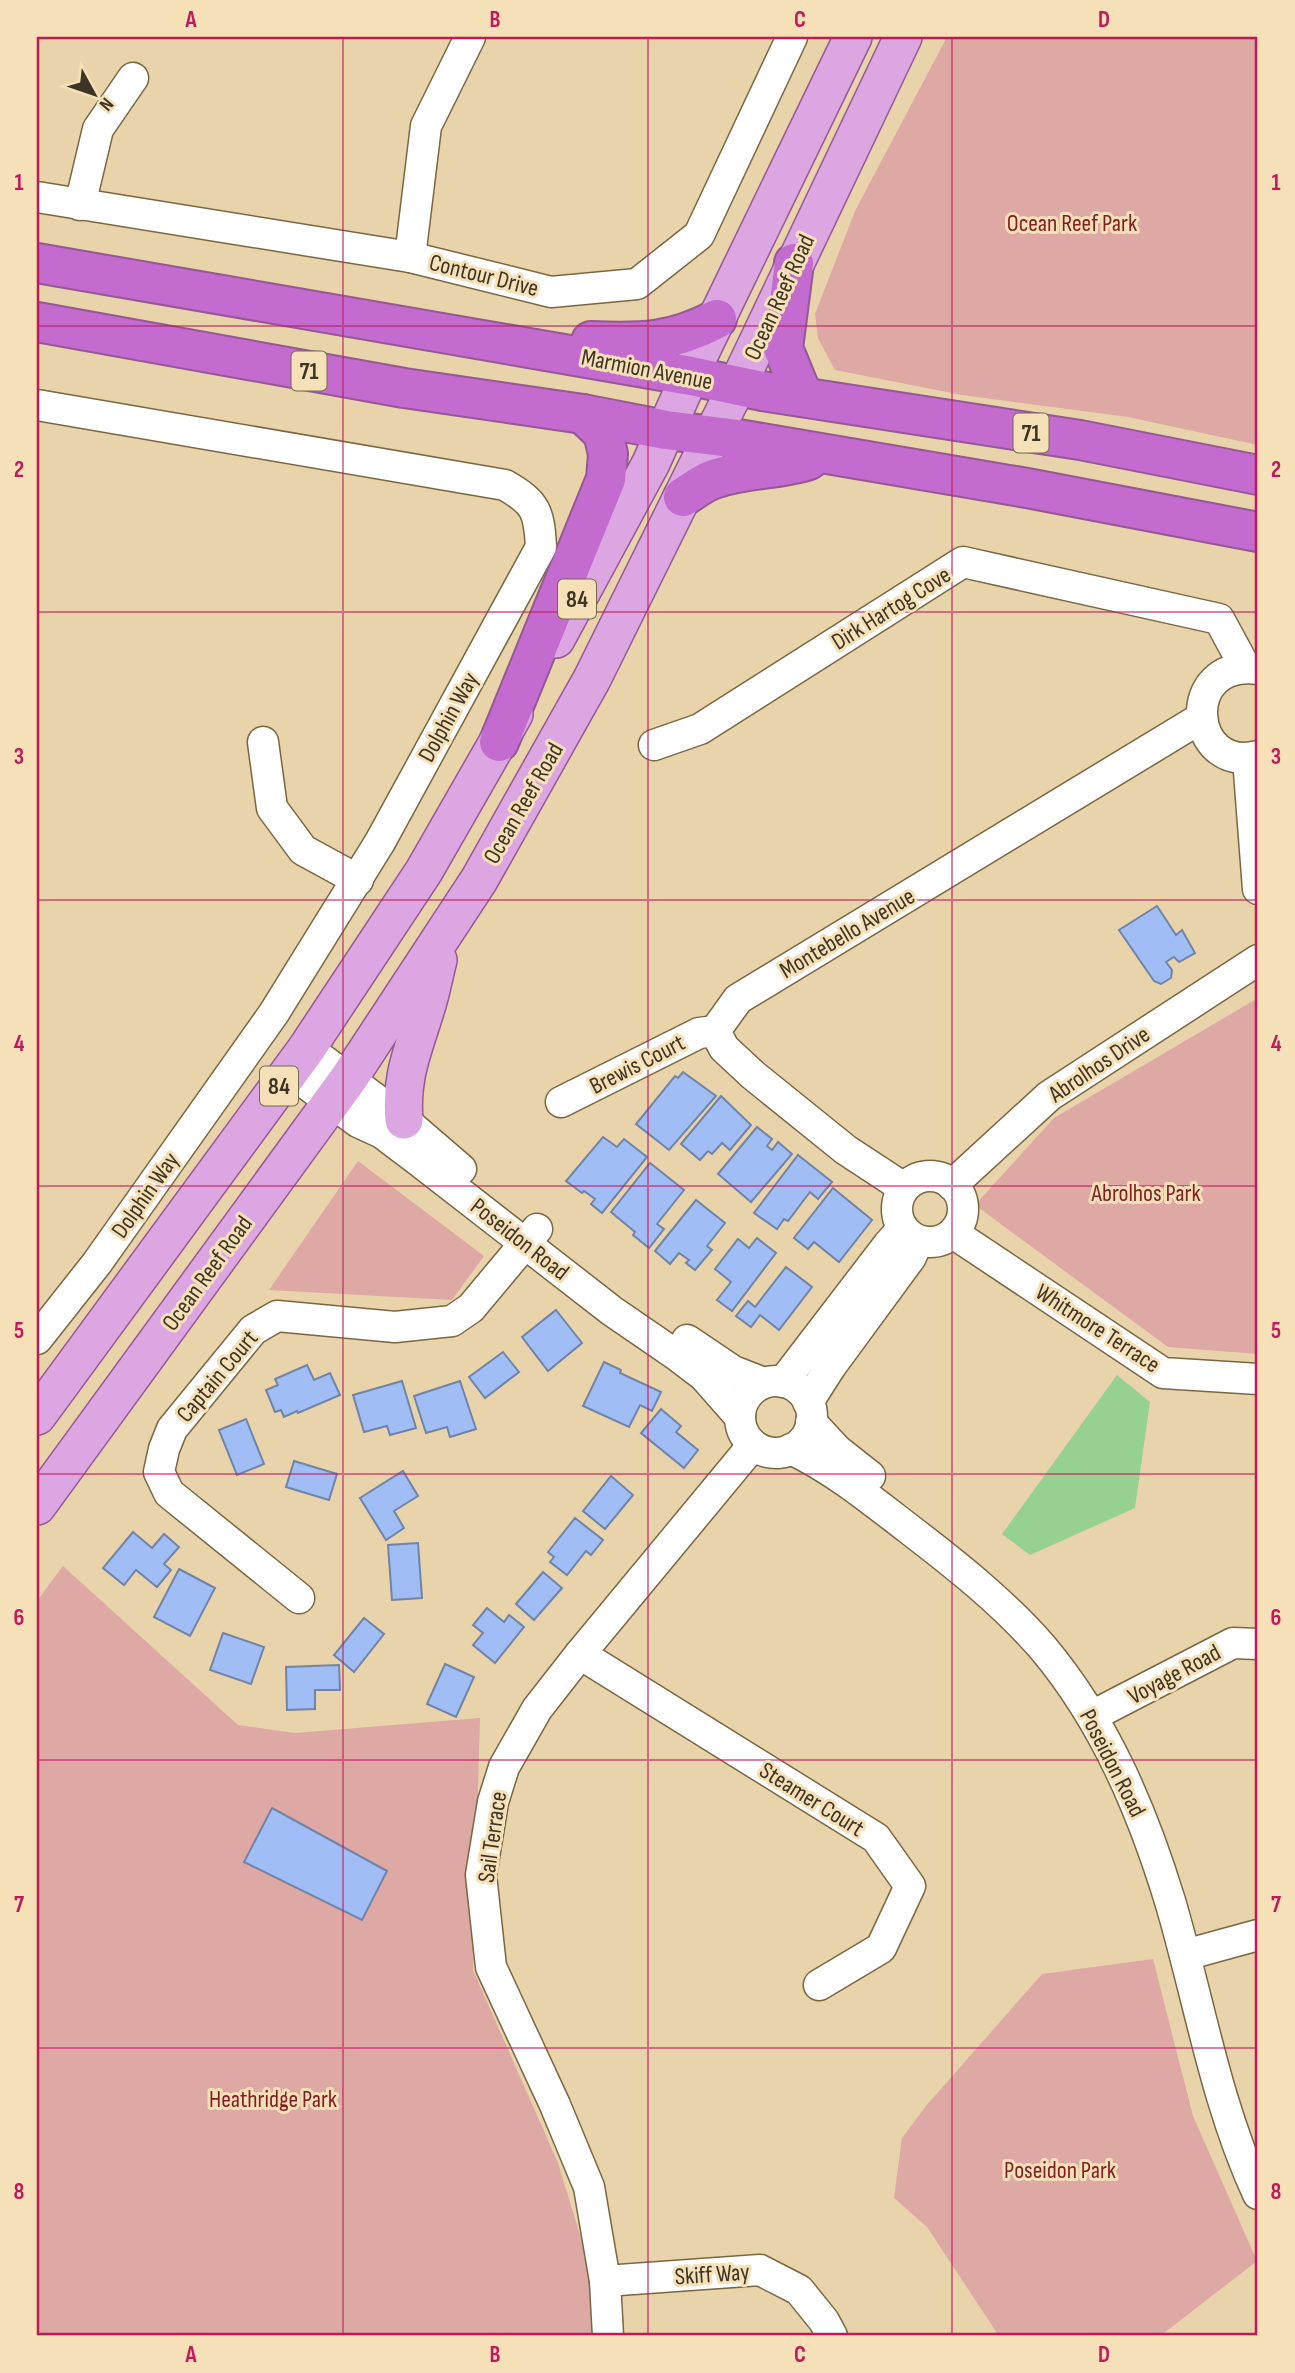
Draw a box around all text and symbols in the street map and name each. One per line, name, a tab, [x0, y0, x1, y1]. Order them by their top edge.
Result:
text: A	[185, 6, 198, 34]
text: B	[490, 6, 501, 34]
text: C	[794, 6, 806, 34]
text: D	[1098, 6, 1110, 34]
north arrow	[60, 60, 130, 130]
text: N	[94, 93, 118, 115]
text: 1	[14, 169, 24, 197]
text: 1	[1271, 169, 1281, 197]
park label: Ocean Reef Park	[1007, 209, 1137, 238]
street label: Ocean Reef Road	[738, 230, 821, 365]
street label: Contour Drive	[426, 248, 542, 303]
street label: Marmion Avenue	[579, 343, 715, 396]
road number: 71	[292, 352, 326, 390]
road number: 71	[1014, 414, 1048, 452]
text: 2	[14, 456, 24, 484]
text: 2	[1271, 456, 1281, 484]
street label: Dirk Hartog Cove	[826, 560, 956, 657]
road number: 84	[558, 580, 596, 618]
street label: Dolphin Way	[412, 667, 485, 767]
street label: Ocean Reef Road	[477, 737, 570, 869]
text: 3	[14, 743, 24, 771]
text: 3	[1271, 743, 1281, 771]
street label: Montebello Avenue	[774, 882, 920, 985]
street label: Abrolhos Drive	[1042, 1020, 1155, 1109]
street label: Brewis Court	[585, 1028, 690, 1101]
text: 4	[14, 1030, 25, 1058]
text: 4	[1271, 1030, 1282, 1058]
road number: 84	[260, 1066, 298, 1106]
street label: Dolphin Way	[105, 1147, 185, 1244]
park label: Abrolhos Park	[1090, 1179, 1201, 1208]
street label: Poseidon Road	[465, 1192, 575, 1287]
street label: Ocean Reef Road	[156, 1210, 259, 1336]
street label: Whitmore Terrace	[1030, 1277, 1165, 1379]
text: 5	[14, 1317, 24, 1345]
text: 5	[1271, 1317, 1281, 1345]
street label: Captain Court	[171, 1324, 264, 1428]
text: 6	[14, 1604, 24, 1632]
text: 6	[1271, 1604, 1281, 1632]
street label: Voyage Road	[1123, 1638, 1226, 1711]
street label: Poseidon Road	[1073, 1705, 1152, 1822]
street label: Steamer Court	[754, 1756, 869, 1843]
street label: Sail Terrace	[472, 1790, 513, 1885]
text: 7	[14, 1891, 24, 1919]
text: 7	[1271, 1891, 1281, 1919]
park label: Heathridge Park	[209, 2085, 337, 2114]
park label: Poseidon Park	[1004, 2156, 1116, 2185]
text: 8	[14, 2178, 25, 2206]
text: 8	[1271, 2178, 1282, 2206]
street label: Skiff Way	[674, 2257, 750, 2292]
text: A	[185, 2341, 198, 2369]
text: B	[490, 2341, 501, 2369]
text: C	[794, 2341, 806, 2369]
text: D	[1098, 2341, 1110, 2369]

